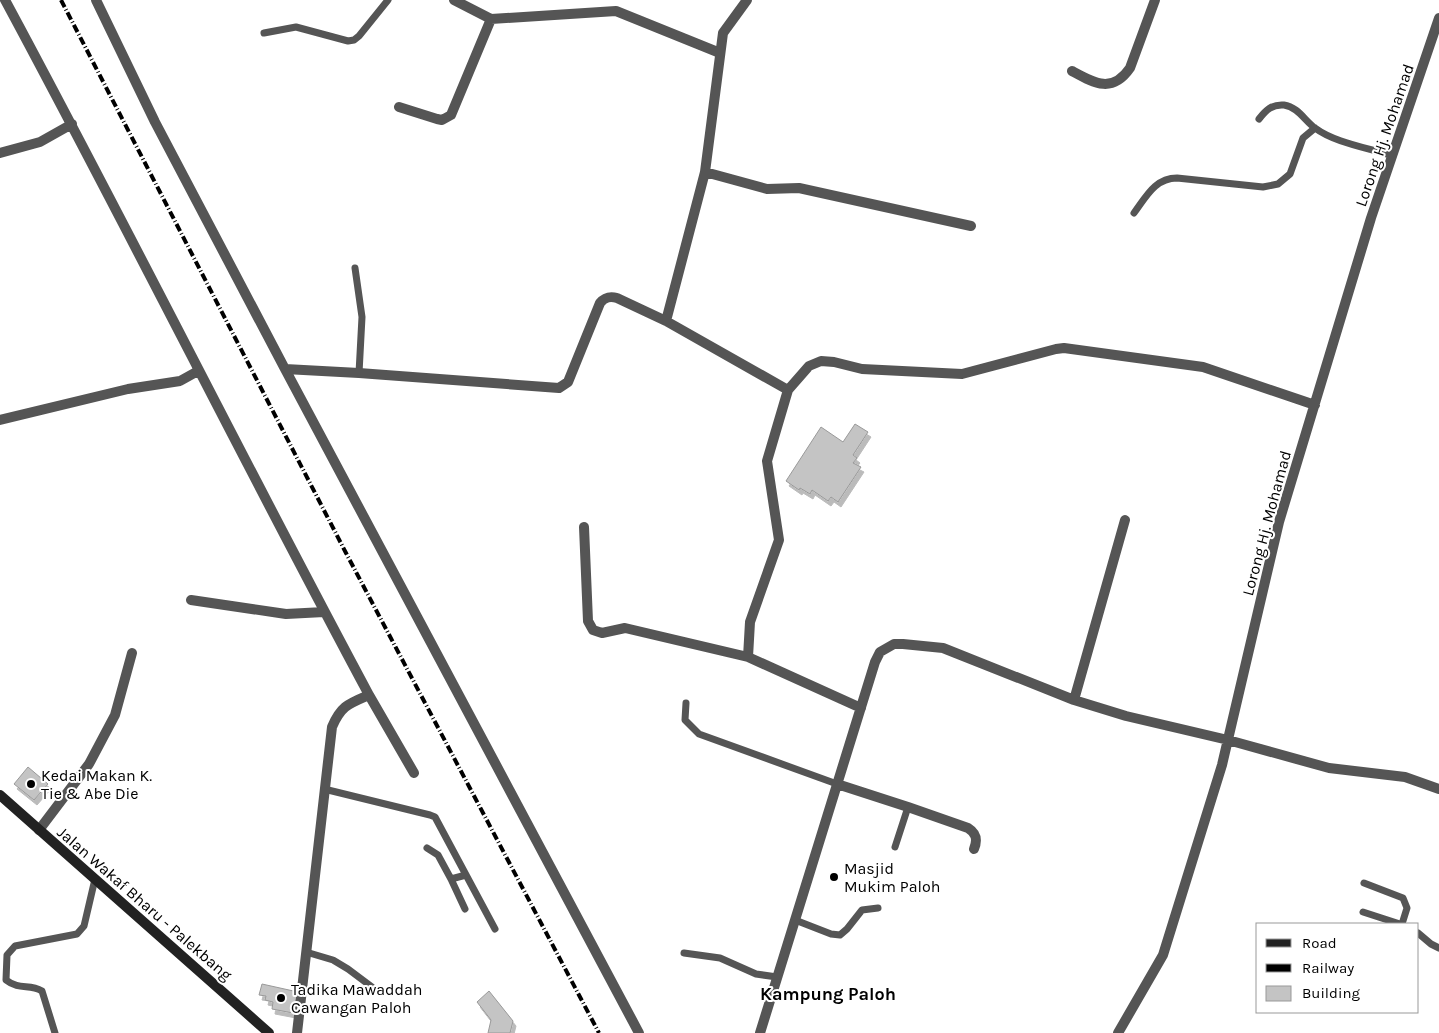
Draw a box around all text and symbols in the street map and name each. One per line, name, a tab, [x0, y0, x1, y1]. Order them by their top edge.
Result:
street label: Lorong Hj. Mohamad	[1351, 61, 1418, 209]
street label: Lorong Hj. Mohamad	[1238, 448, 1295, 598]
place label: Kedai Makan K. Tie & Abe Die	[41, 766, 152, 803]
marker: Kedai Makan K. Tie & Abe Die	[25, 778, 37, 790]
street label: Jalan Wakaf Bharu - Palekbang	[53, 822, 236, 984]
place label: Masjid Mukim Paloh	[844, 859, 940, 896]
marker: Masjid Mukim Paloh	[828, 871, 840, 883]
legend	[1256, 923, 1419, 1013]
text: Road	[1302, 934, 1337, 952]
text: Railway	[1302, 959, 1354, 977]
place label: Tadika Mawaddah Cawangan Paloh	[291, 980, 422, 1017]
district label: Kampung Paloh	[760, 983, 896, 1005]
text: Building	[1302, 984, 1360, 1002]
marker: Tadika Mawaddah Cawangan Paloh	[275, 992, 287, 1004]

